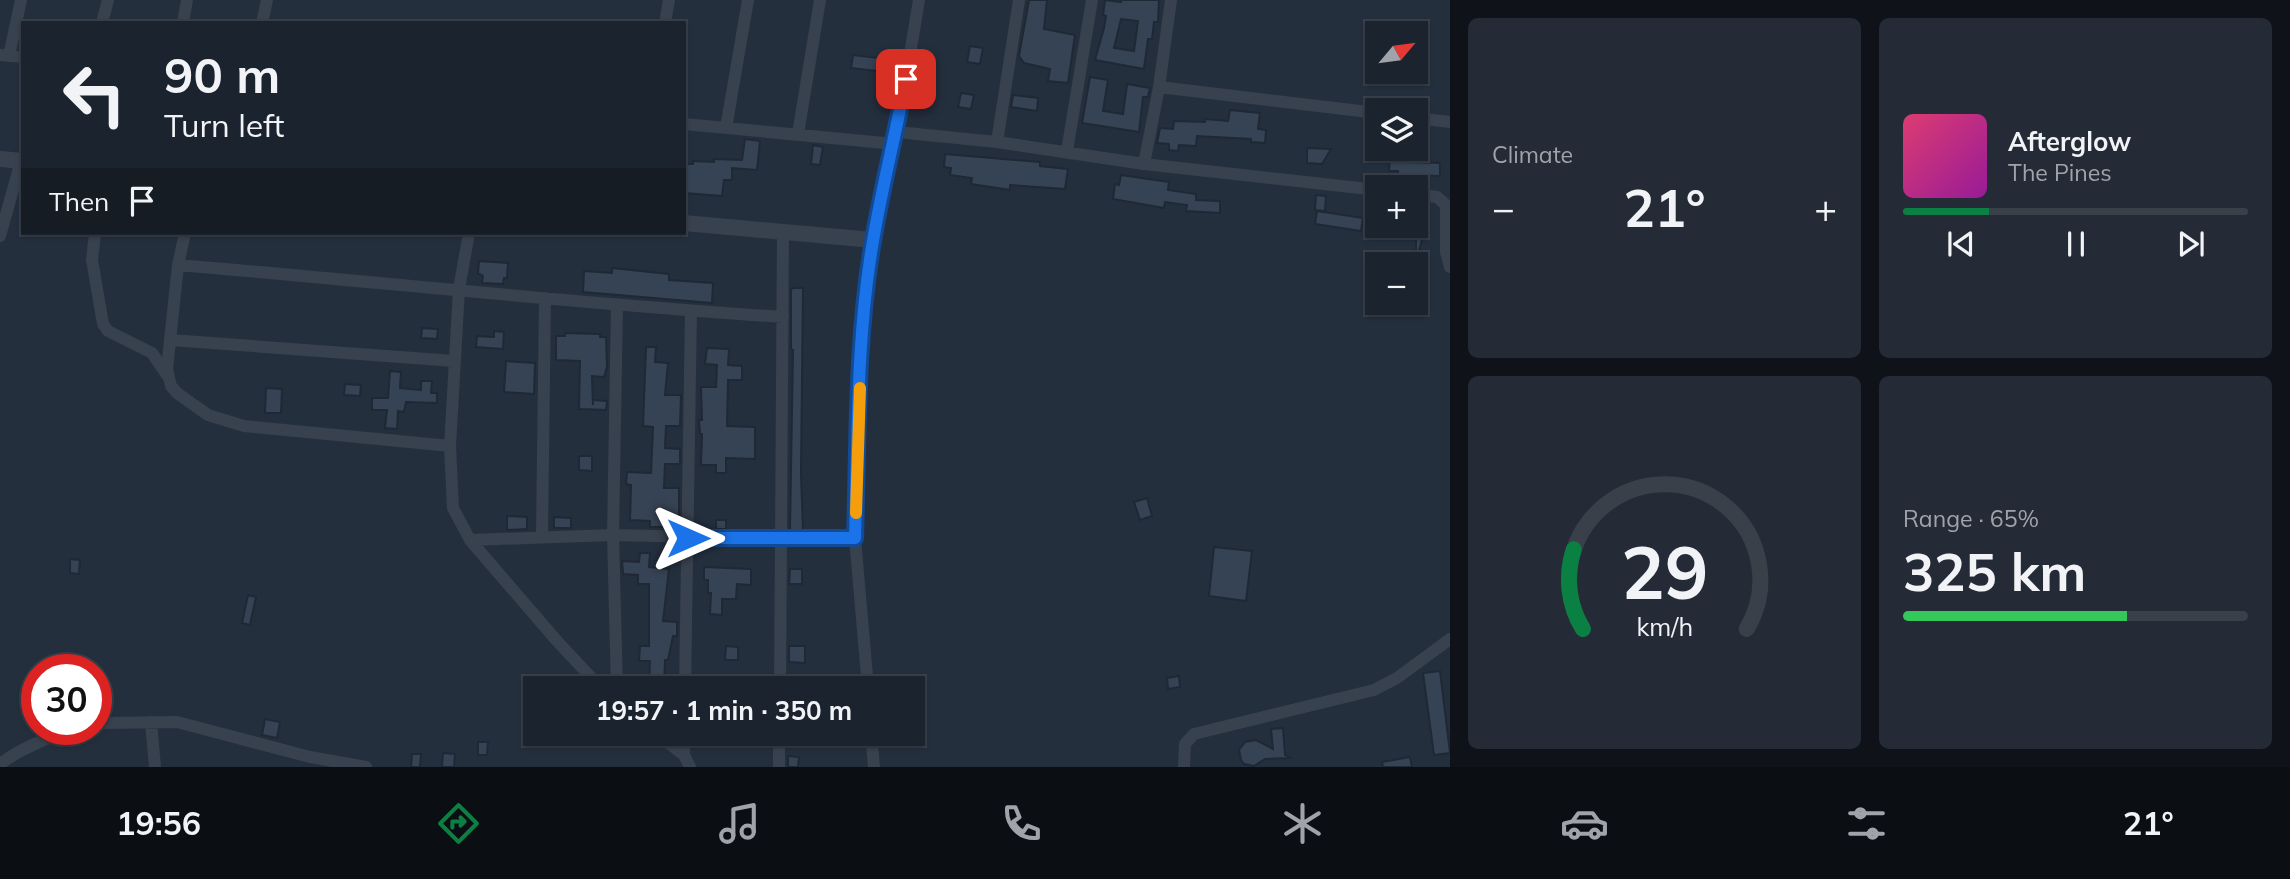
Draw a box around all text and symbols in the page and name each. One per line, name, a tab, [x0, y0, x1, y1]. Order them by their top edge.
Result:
north arrow	[1365, 21, 1428, 84]
map controls	[1365, 21, 1428, 315]
text: 90 m	[164, 44, 280, 105]
icon: left	[49, 49, 140, 140]
pin	[876, 49, 936, 109]
icon: arrive	[887, 60, 925, 98]
button: layers	[1365, 98, 1428, 161]
text: Turn left	[164, 105, 284, 145]
text: Afterglow	[2008, 125, 2131, 158]
text: Climate	[1492, 140, 1573, 169]
text: The Pines	[2008, 158, 2112, 187]
button: +	[1365, 175, 1428, 238]
text: 21°	[1623, 175, 1706, 240]
icon: arrive	[123, 182, 161, 220]
text: −	[1492, 184, 1515, 232]
text: +	[1814, 184, 1837, 232]
text: Then	[49, 185, 109, 218]
icon: previous	[1942, 225, 1980, 263]
icon: pause	[2057, 225, 2095, 263]
icon: next	[2172, 225, 2210, 263]
button: −	[1365, 252, 1428, 315]
position arrow	[651, 501, 725, 575]
text: Range · 65%	[1903, 504, 2039, 533]
text: 29	[1621, 526, 1708, 617]
text: 325 km	[1903, 539, 2086, 604]
text: km/h	[1636, 610, 1693, 641]
speed limit sign: 30	[21, 654, 112, 745]
text: 19:57 · 1 min · 350 m	[596, 694, 852, 727]
icon: directions	[434, 799, 483, 848]
icon: music	[715, 799, 764, 848]
icon: phone	[997, 799, 1046, 848]
icon: climate	[1278, 799, 1327, 848]
icon: car	[1560, 799, 1609, 848]
icon: filters	[1842, 799, 1891, 848]
text: 19:56	[116, 803, 201, 843]
text: 21°	[2123, 803, 2174, 843]

